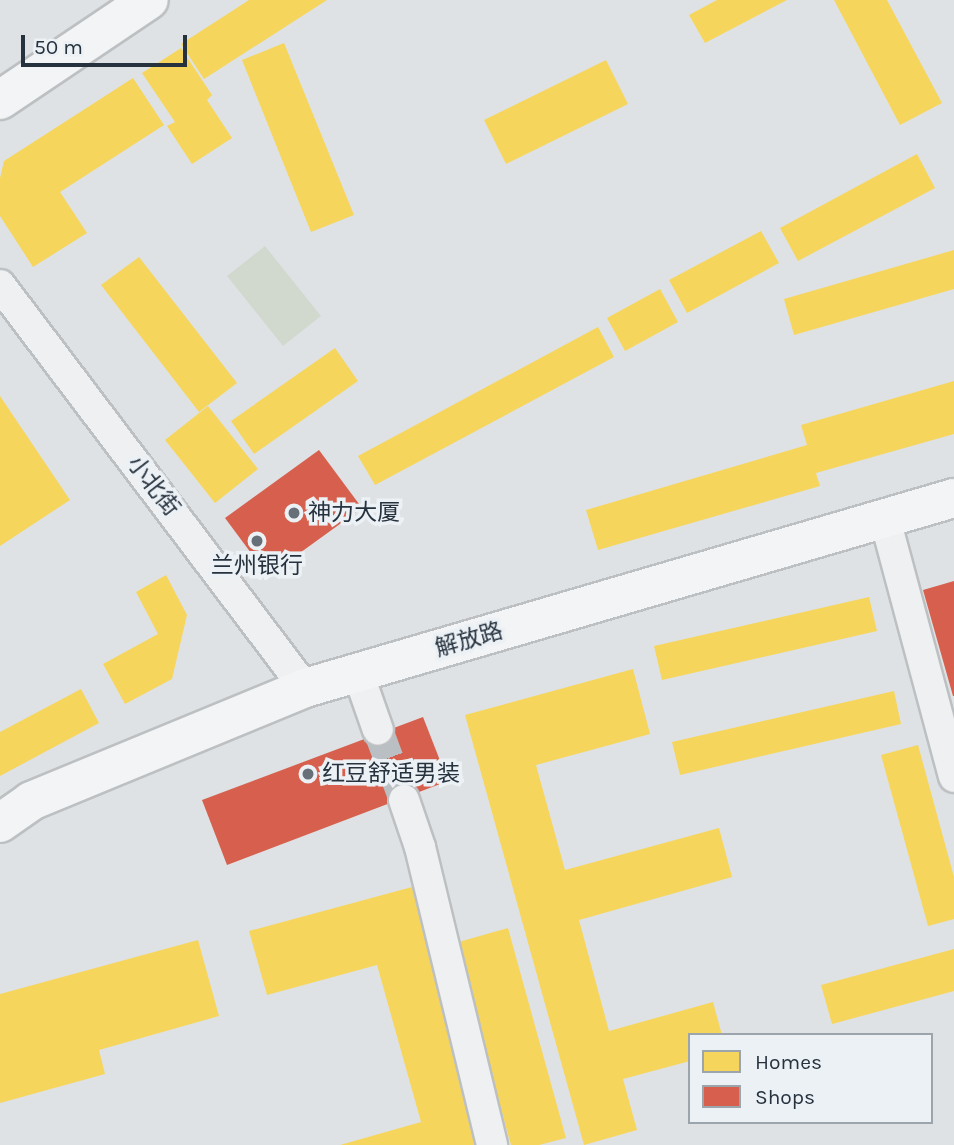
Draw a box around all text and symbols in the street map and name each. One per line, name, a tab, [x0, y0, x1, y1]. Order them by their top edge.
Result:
scale bar	[24, 21, 191, 65]
text: 50 m	[34, 35, 83, 59]
street label: 小北街	[121, 450, 185, 522]
place label: 神力大厦	[308, 499, 400, 527]
marker: 神力大厦	[286, 505, 302, 521]
marker: 兰州银行	[249, 533, 265, 549]
place label: 兰州银行	[211, 552, 303, 580]
street label: 解放路	[432, 617, 506, 663]
place label: 红豆舒适男装	[322, 760, 460, 788]
marker: 红豆舒适男装	[300, 766, 316, 782]
legend	[688, 1033, 933, 1124]
text: Homes	[755, 1050, 822, 1074]
text: Shops	[755, 1085, 815, 1109]

